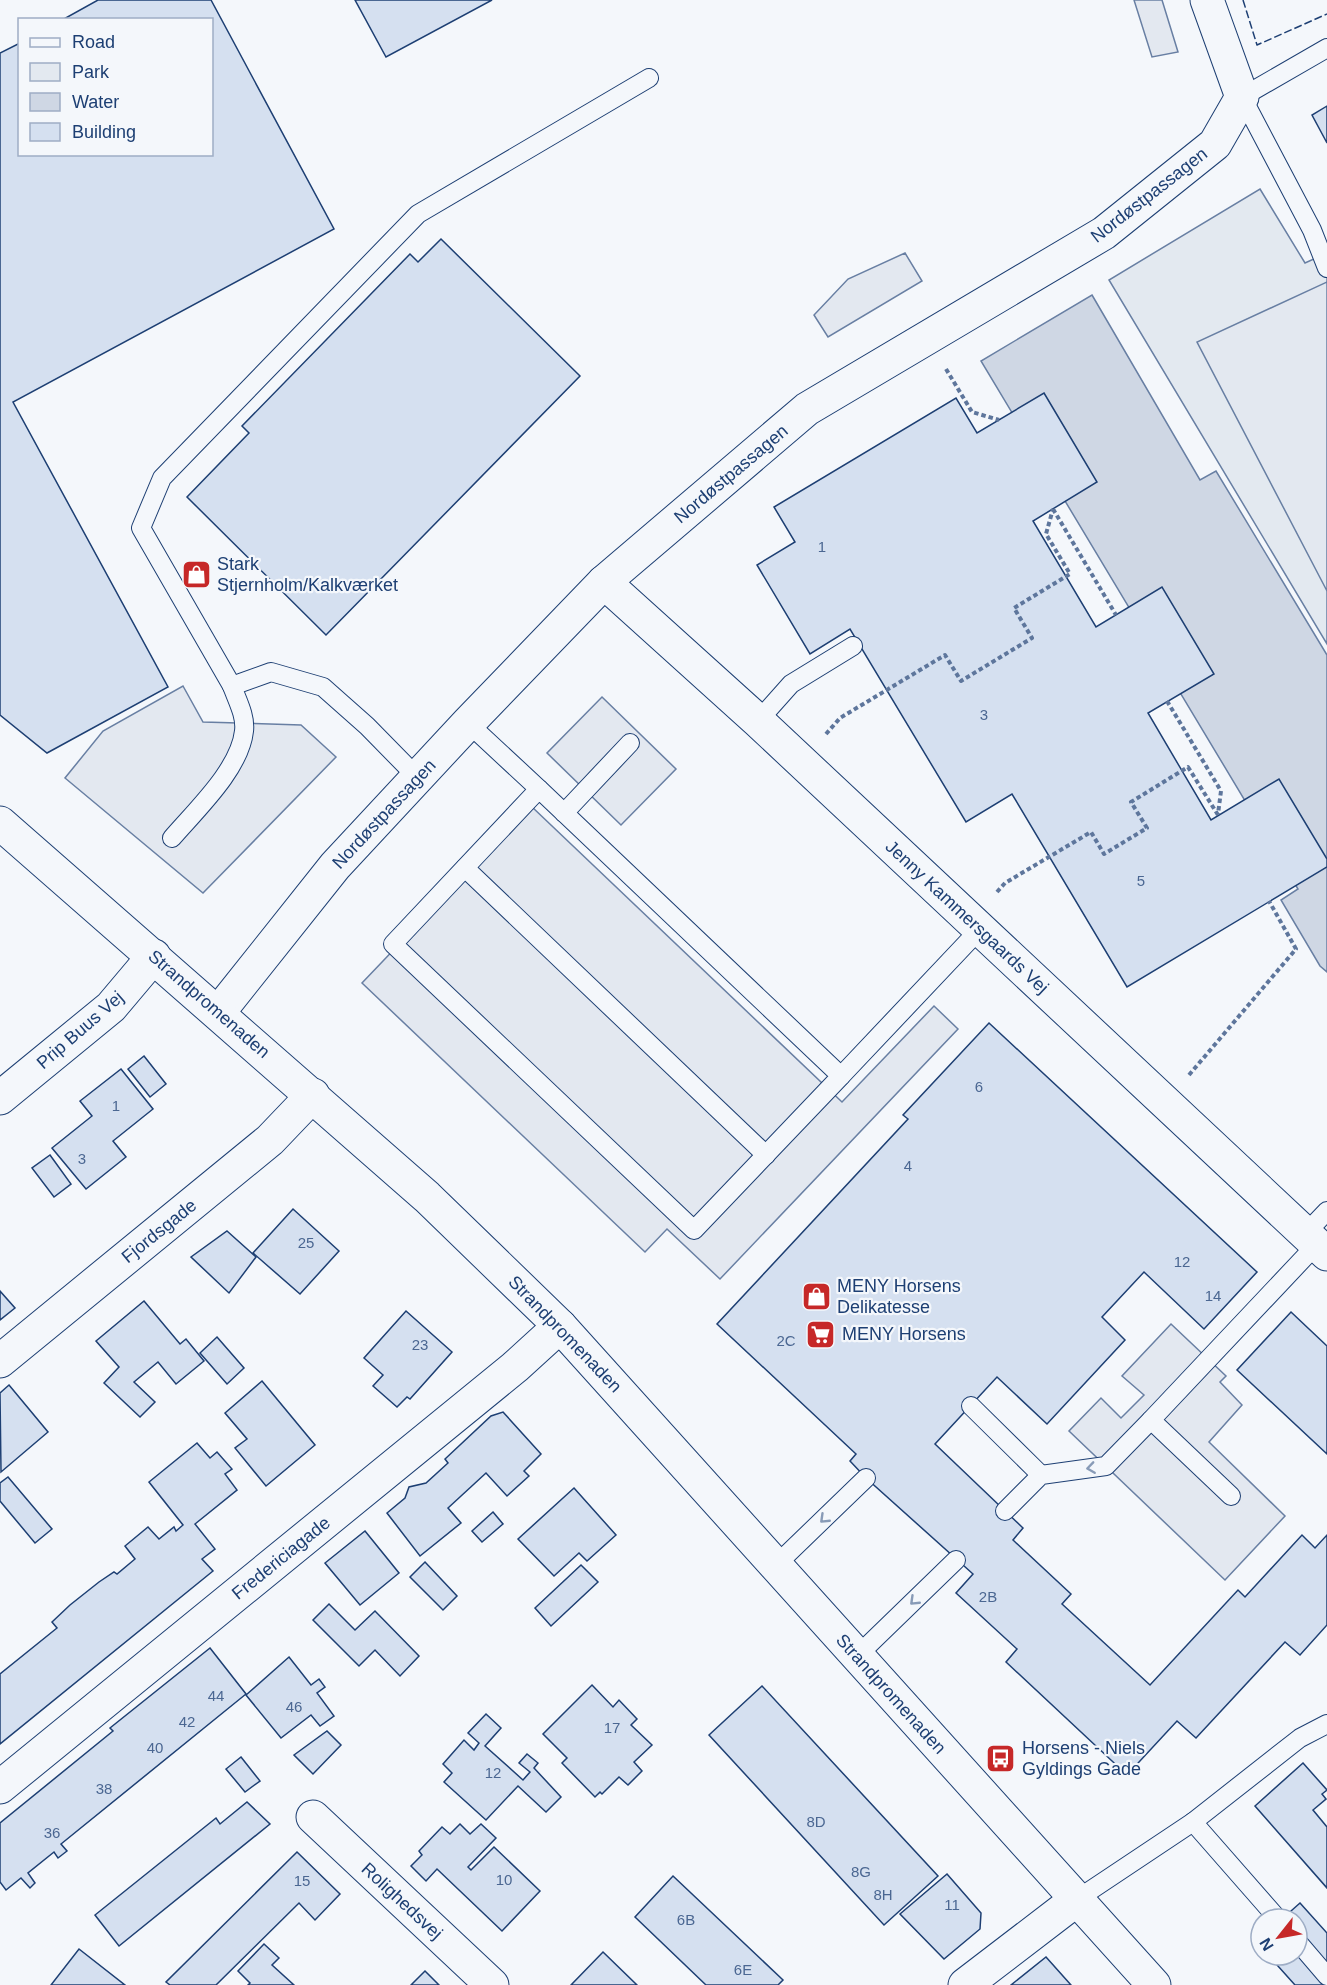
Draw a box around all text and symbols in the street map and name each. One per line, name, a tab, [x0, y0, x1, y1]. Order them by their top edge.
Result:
legend	[18, 18, 213, 156]
text: Road	[72, 32, 115, 52]
text: Park	[72, 62, 110, 82]
text: Water	[72, 92, 119, 112]
text: Building	[72, 122, 136, 142]
street label: Nordøstpassagen	[1087, 143, 1211, 247]
street label: Nordøstpassagen	[670, 421, 792, 527]
house number: 1	[818, 538, 826, 555]
place label: Stark Stjernholm/Kalkværket	[217, 554, 398, 595]
shop icon: Stark Stjernholm/Kalkværket	[180, 558, 212, 590]
house number: 3	[980, 706, 988, 723]
street label: Nordøstpassagen	[328, 755, 440, 873]
street label: Jenny Kammersgaards Vej	[882, 836, 1052, 998]
house number: 5	[1137, 872, 1145, 889]
street label: Strandpromenaden	[144, 946, 274, 1062]
street label: Prip Buus Vej	[33, 987, 127, 1073]
house number: 6	[975, 1078, 983, 1095]
house number: 1	[112, 1097, 120, 1114]
house number: 3	[78, 1150, 86, 1167]
house number: 4	[904, 1157, 912, 1174]
street label: Fjordsgade	[118, 1195, 200, 1267]
house number: 25	[298, 1234, 314, 1251]
house number: 12	[1174, 1253, 1190, 1270]
street label: Strandpromenaden	[504, 1272, 626, 1396]
place label: MENY Horsens Delikatesse	[837, 1276, 961, 1317]
shop icon: MENY Horsens Delikatesse	[800, 1280, 832, 1312]
house number: 14	[1205, 1287, 1221, 1304]
supermarket icon: MENY Horsens	[805, 1318, 837, 1350]
place label: MENY Horsens	[842, 1324, 966, 1344]
house number: 2C	[776, 1332, 796, 1349]
house number: 23	[412, 1336, 428, 1353]
one-way arrow	[1086, 1461, 1095, 1473]
street label: Fredericiagade	[228, 1512, 334, 1604]
one-way arrow	[821, 1512, 831, 1523]
house number: 2B	[979, 1588, 997, 1605]
one-way arrow	[911, 1593, 922, 1604]
street label: Strandpromenaden	[832, 1630, 950, 1758]
house number: 44	[208, 1687, 224, 1704]
house number: 46	[286, 1698, 302, 1715]
house number: 42	[179, 1713, 195, 1730]
house number: 17	[604, 1719, 620, 1736]
place label: Horsens - Niels Gyldings Gade	[1022, 1738, 1145, 1779]
house number: 40	[147, 1739, 163, 1756]
bus stop icon: Horsens - Niels Gyldings Gade	[985, 1742, 1017, 1774]
house number: 12	[485, 1764, 501, 1781]
house number: 38	[96, 1780, 112, 1797]
house number: 8D	[806, 1813, 826, 1830]
house number: 36	[44, 1824, 60, 1841]
street label: Rolighedsvej	[357, 1859, 447, 1943]
house number: 8G	[851, 1863, 871, 1880]
house number: 10	[496, 1871, 512, 1888]
house number: 15	[294, 1872, 310, 1889]
house number: 8H	[873, 1886, 893, 1903]
house number: 11	[944, 1896, 960, 1913]
north arrow	[1249, 1907, 1309, 1967]
house number: 6B	[677, 1911, 695, 1928]
text: N	[1256, 1935, 1277, 1954]
house number: 6E	[734, 1961, 752, 1978]

